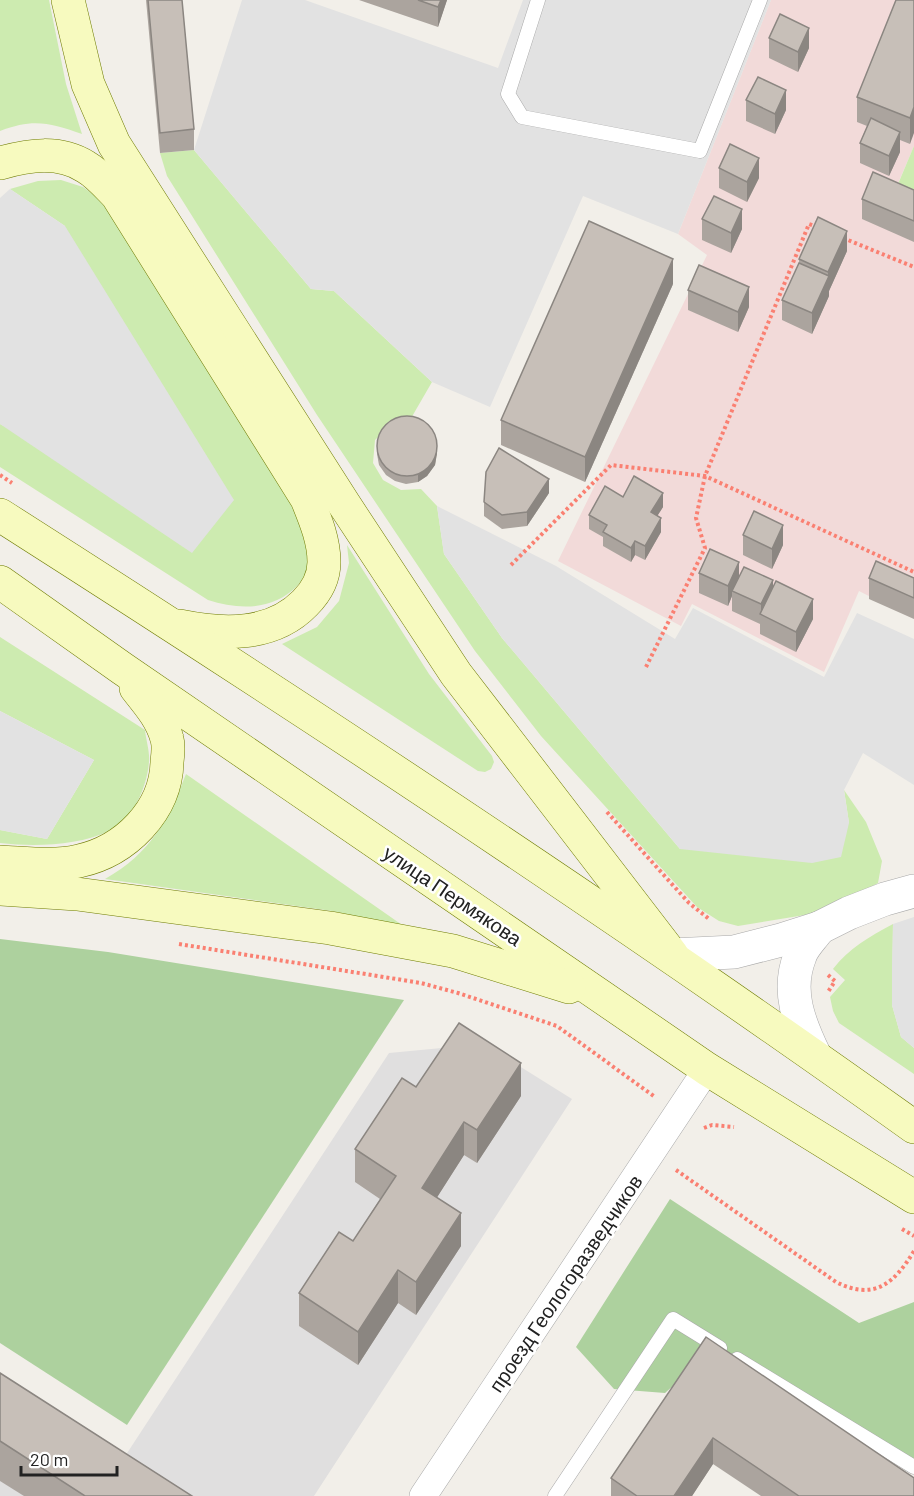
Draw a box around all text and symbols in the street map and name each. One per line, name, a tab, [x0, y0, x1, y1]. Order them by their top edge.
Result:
street label: улица Пермякова	[379, 840, 528, 951]
street label: проезд Геологоразведчиков	[483, 1170, 647, 1396]
scale bar	[21, 1439, 117, 1477]
text: 20 m	[30, 1448, 68, 1470]

